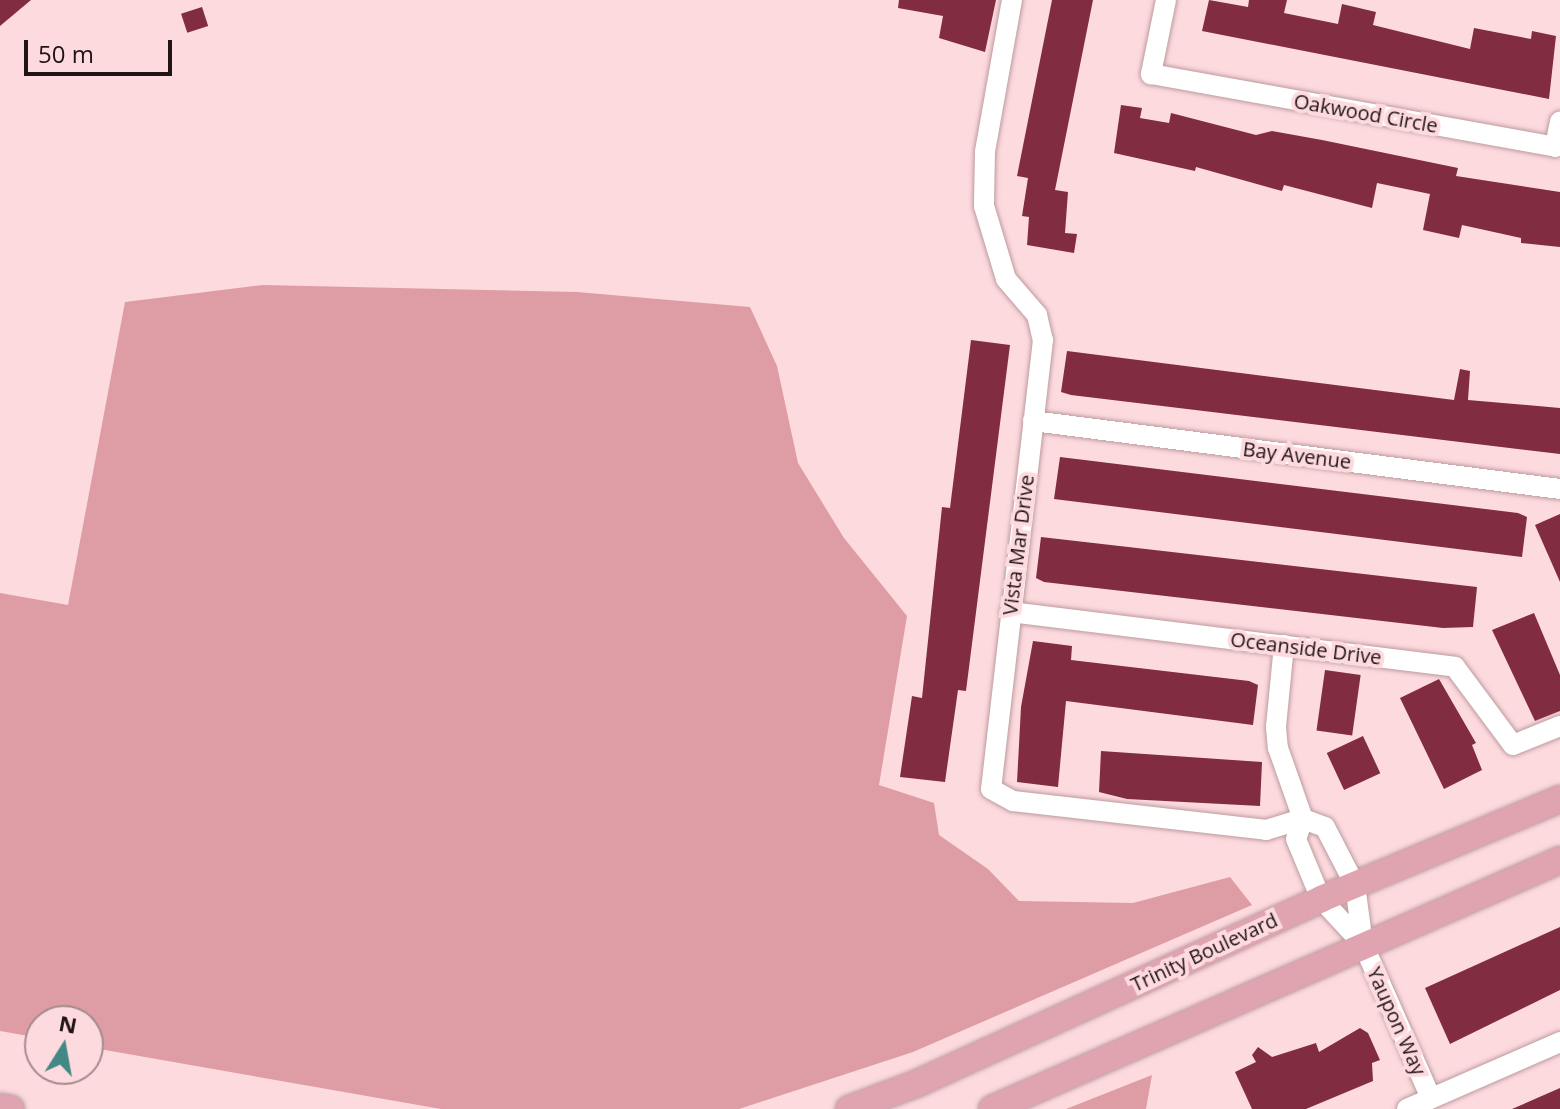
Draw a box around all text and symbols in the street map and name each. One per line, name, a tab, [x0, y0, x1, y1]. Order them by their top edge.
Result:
scale bar	[28, 24, 176, 74]
text: 50 m	[38, 37, 94, 70]
street label: Oakwood Circle	[1292, 89, 1440, 137]
street label: Bay Avenue	[1242, 436, 1352, 474]
street label: Vista Mar Drive	[997, 473, 1039, 617]
street label: Oceanside Drive	[1229, 627, 1383, 669]
street label: Trinity Boulevard	[1127, 908, 1281, 996]
street label: Yaupon Way	[1362, 963, 1432, 1079]
north arrow	[24, 1005, 104, 1085]
text: N	[57, 1007, 80, 1040]

